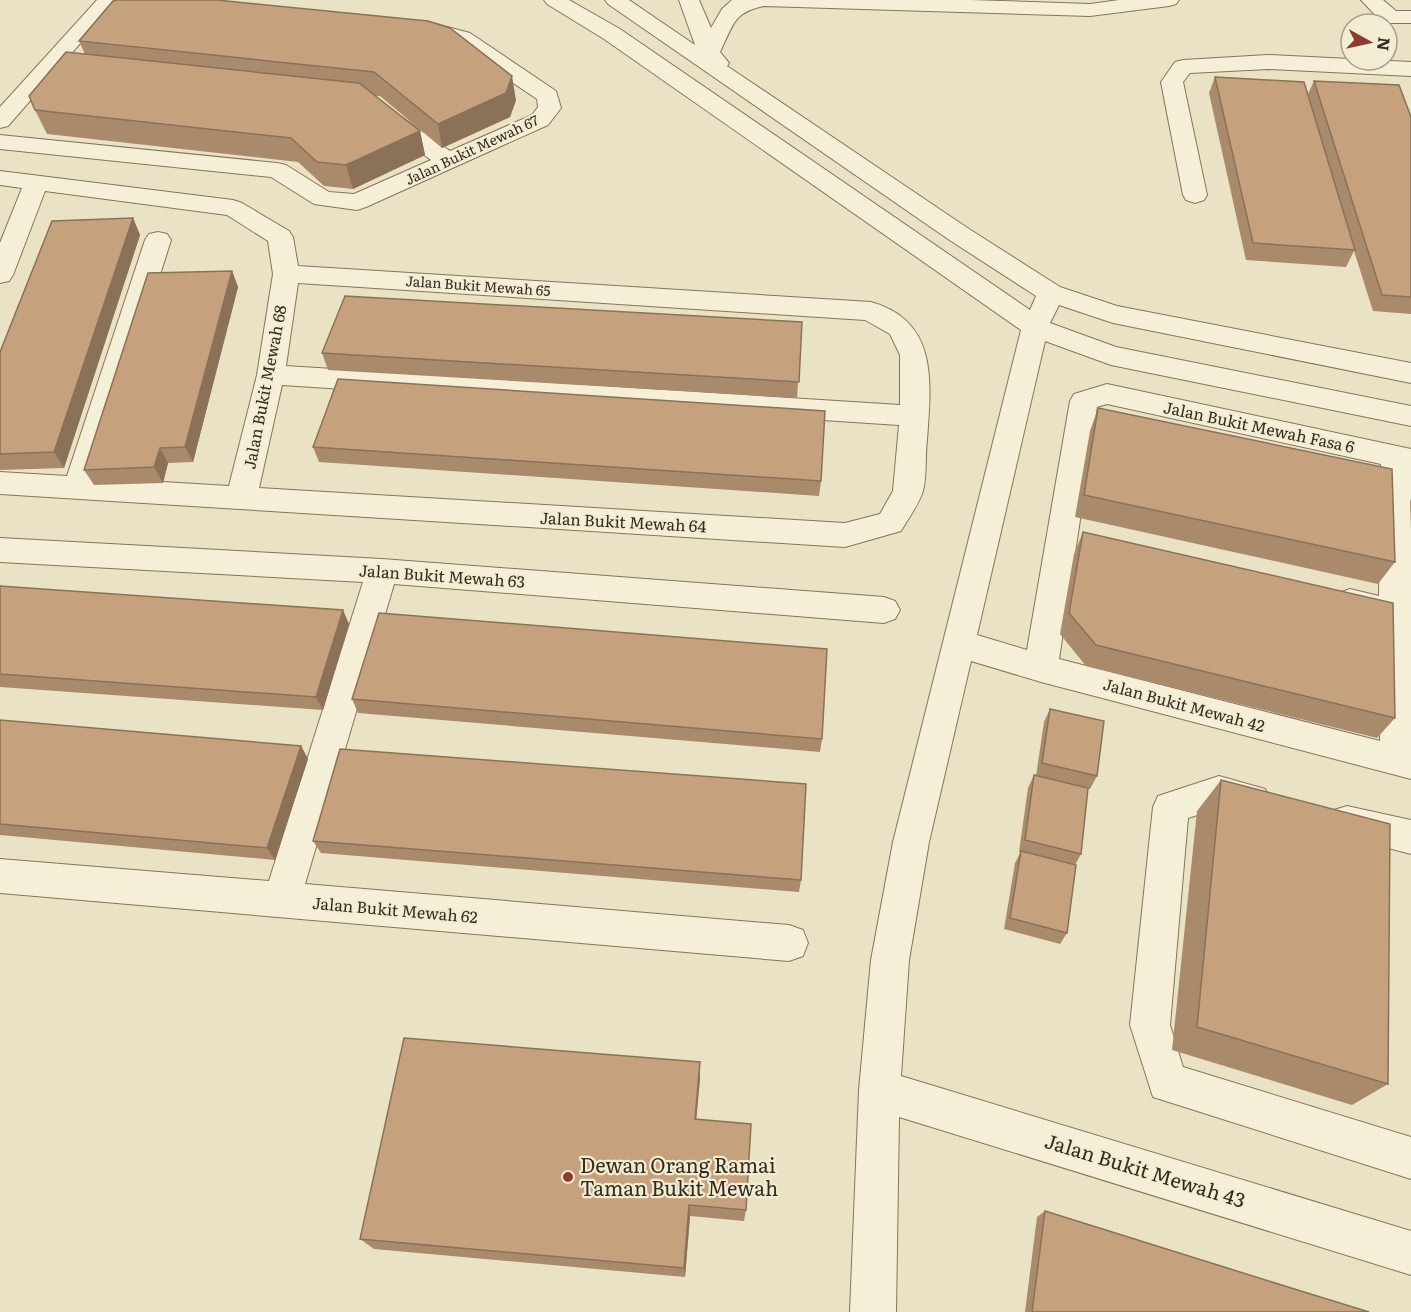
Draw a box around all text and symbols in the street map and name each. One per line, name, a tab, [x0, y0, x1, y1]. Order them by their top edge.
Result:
north arrow	[1339, 12, 1399, 72]
text: N	[1372, 36, 1398, 53]
street label: Jalan Bukit Mewah 67	[401, 109, 542, 189]
street label: Jalan Bukit Mewah 65	[405, 270, 551, 300]
street label: Jalan Bukit Mewah 68	[236, 302, 292, 471]
street label: Jalan Bukit Mewah Fasa 6	[1161, 394, 1357, 458]
street label: Jalan Bukit Mewah 64	[539, 505, 707, 537]
street label: Jalan Bukit Mewah 63	[358, 557, 526, 593]
street label: Jalan Bukit Mewah 42	[1101, 671, 1268, 737]
street label: Jalan Bukit Mewah 62	[311, 890, 479, 928]
street label: Jalan Bukit Mewah 43	[1041, 1124, 1250, 1214]
place label: Dewan Orang Ramai Taman Bukit Mewah	[580, 1149, 778, 1202]
marker: Dewan Orang Ramai Taman Bukit Mewah	[561, 1170, 575, 1184]

